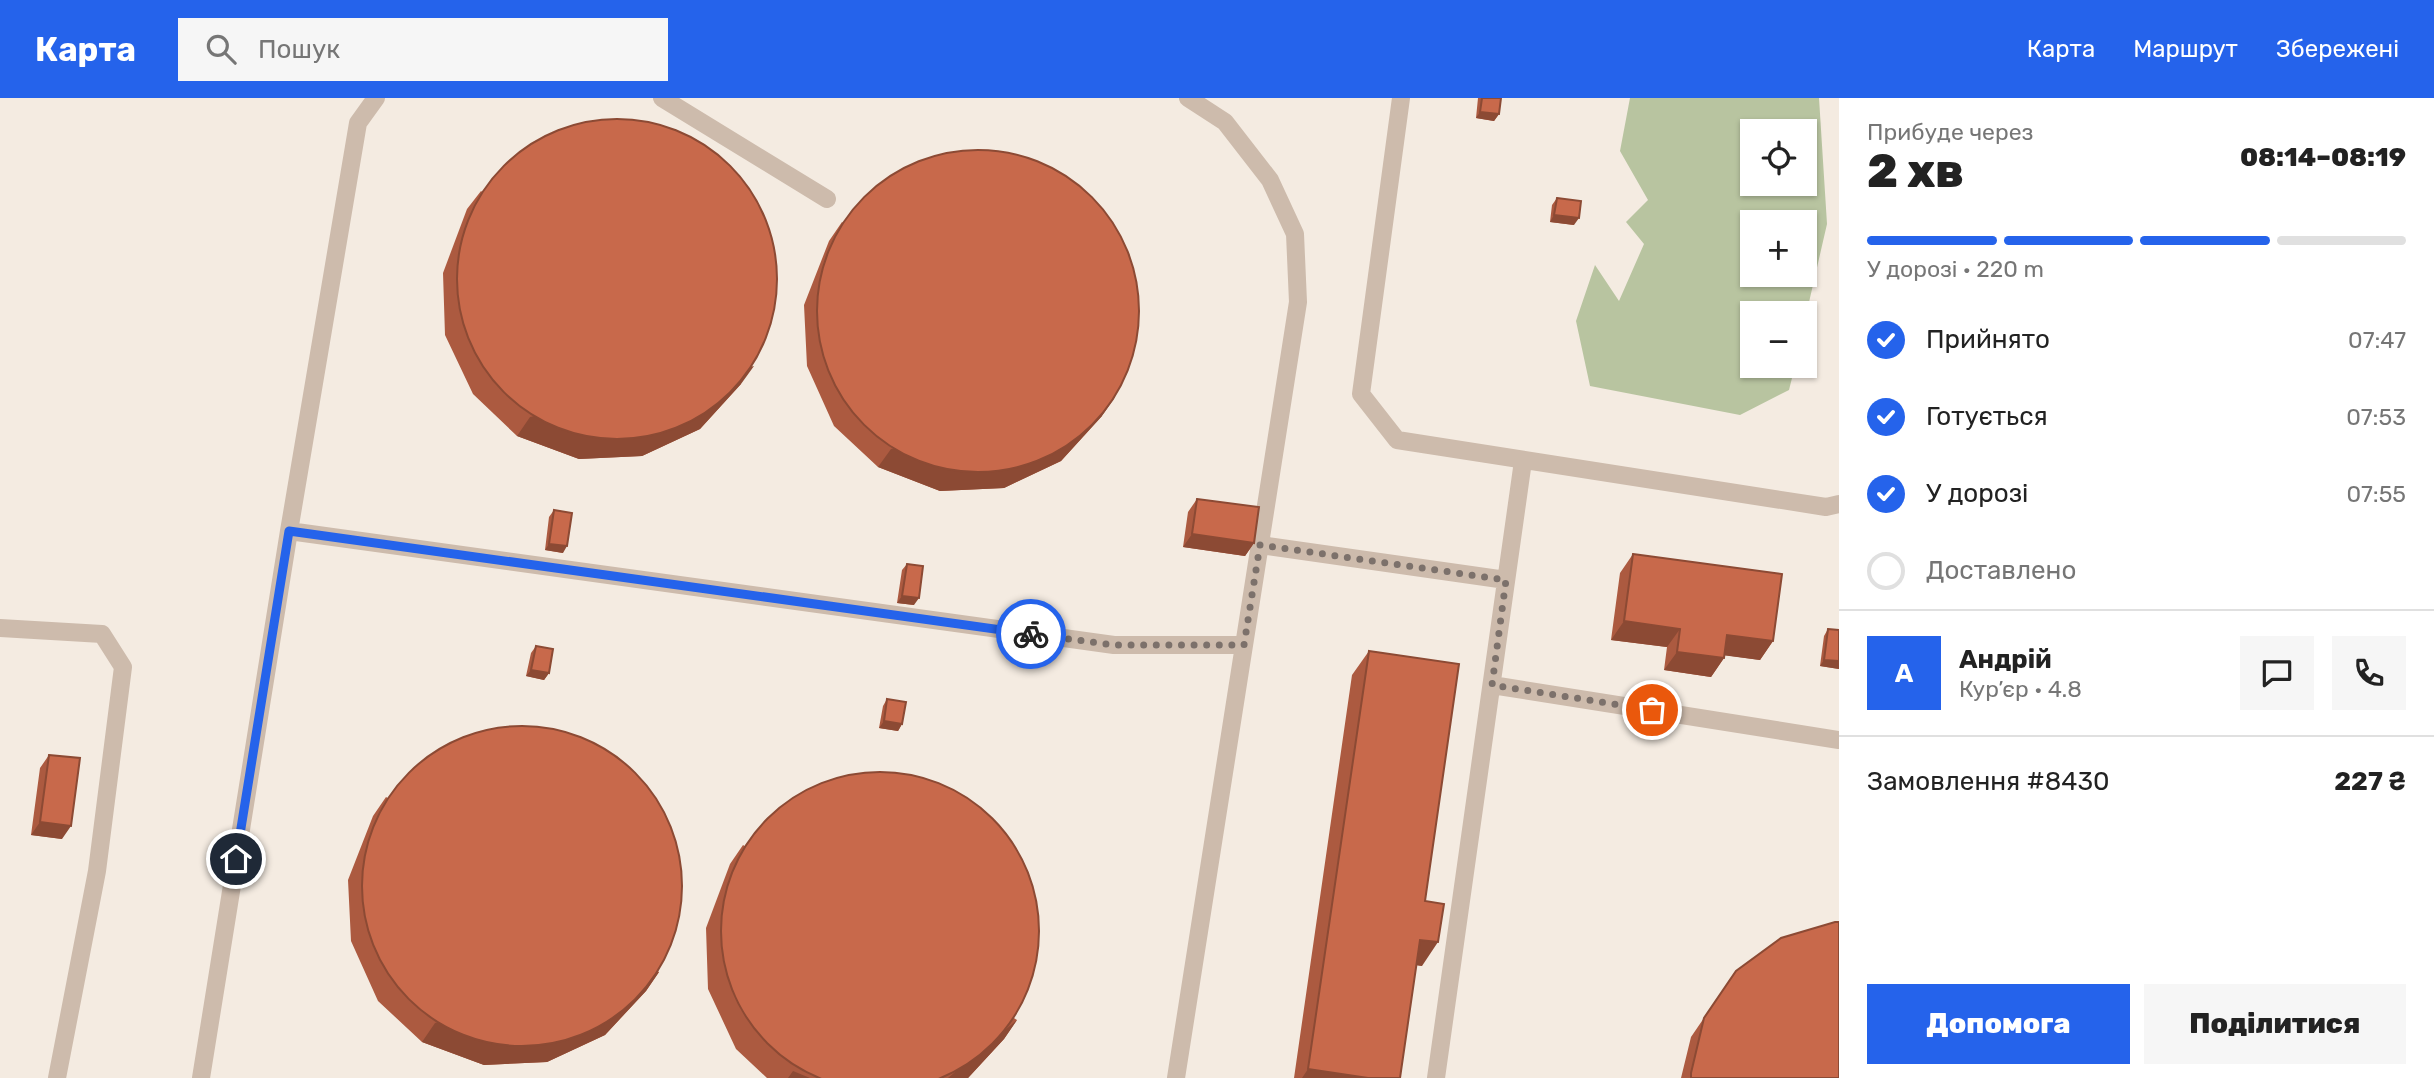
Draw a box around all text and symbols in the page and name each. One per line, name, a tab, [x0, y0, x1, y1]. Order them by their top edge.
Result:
search box	[178, 18, 668, 81]
text: Карта	[35, 30, 136, 69]
icon: search	[202, 30, 240, 68]
text: Пошук	[258, 34, 340, 65]
text: Карта	[2027, 35, 2095, 63]
text: Маршрут	[2133, 35, 2238, 63]
text: Збережені	[2276, 35, 2399, 63]
text: Прибуде через	[1867, 118, 2033, 146]
map controls	[1740, 119, 1817, 378]
button: locate	[1740, 119, 1817, 196]
text: 08:14–08:19	[2240, 142, 2406, 173]
text: 2 хв	[1867, 144, 1964, 199]
button: +	[1740, 210, 1817, 287]
text: У дорозі · 220 m	[1867, 255, 2044, 283]
button: −	[1740, 301, 1817, 378]
icon: check	[1867, 321, 1905, 359]
text: Прийнято	[1926, 324, 2050, 355]
text: 07:47	[2348, 326, 2406, 354]
icon: check	[1867, 398, 1905, 436]
text: Готується	[1926, 401, 2048, 432]
text: 07:53	[2346, 403, 2406, 431]
icon: check	[1867, 475, 1905, 513]
text: У дорозі	[1926, 478, 2028, 509]
text: 07:55	[2346, 480, 2406, 508]
text: Доставлено	[1926, 555, 2076, 586]
courier	[996, 599, 1066, 669]
icon: bike	[1012, 615, 1050, 653]
button: chat	[2240, 636, 2314, 710]
button: phone	[2332, 636, 2406, 710]
text: Андрій	[1959, 644, 2052, 675]
text: А	[1895, 658, 1913, 689]
text: Кур’єр · 4.8	[1959, 675, 2082, 703]
pin	[1622, 680, 1682, 740]
icon: bag	[1633, 691, 1671, 729]
text: Замовлення #8430	[1867, 766, 2110, 797]
text: 227 ₴	[2334, 766, 2406, 797]
pin	[206, 829, 266, 889]
icon: home	[217, 840, 255, 878]
button: Допомога	[1867, 984, 2130, 1064]
button: Поділитися	[2144, 984, 2406, 1064]

